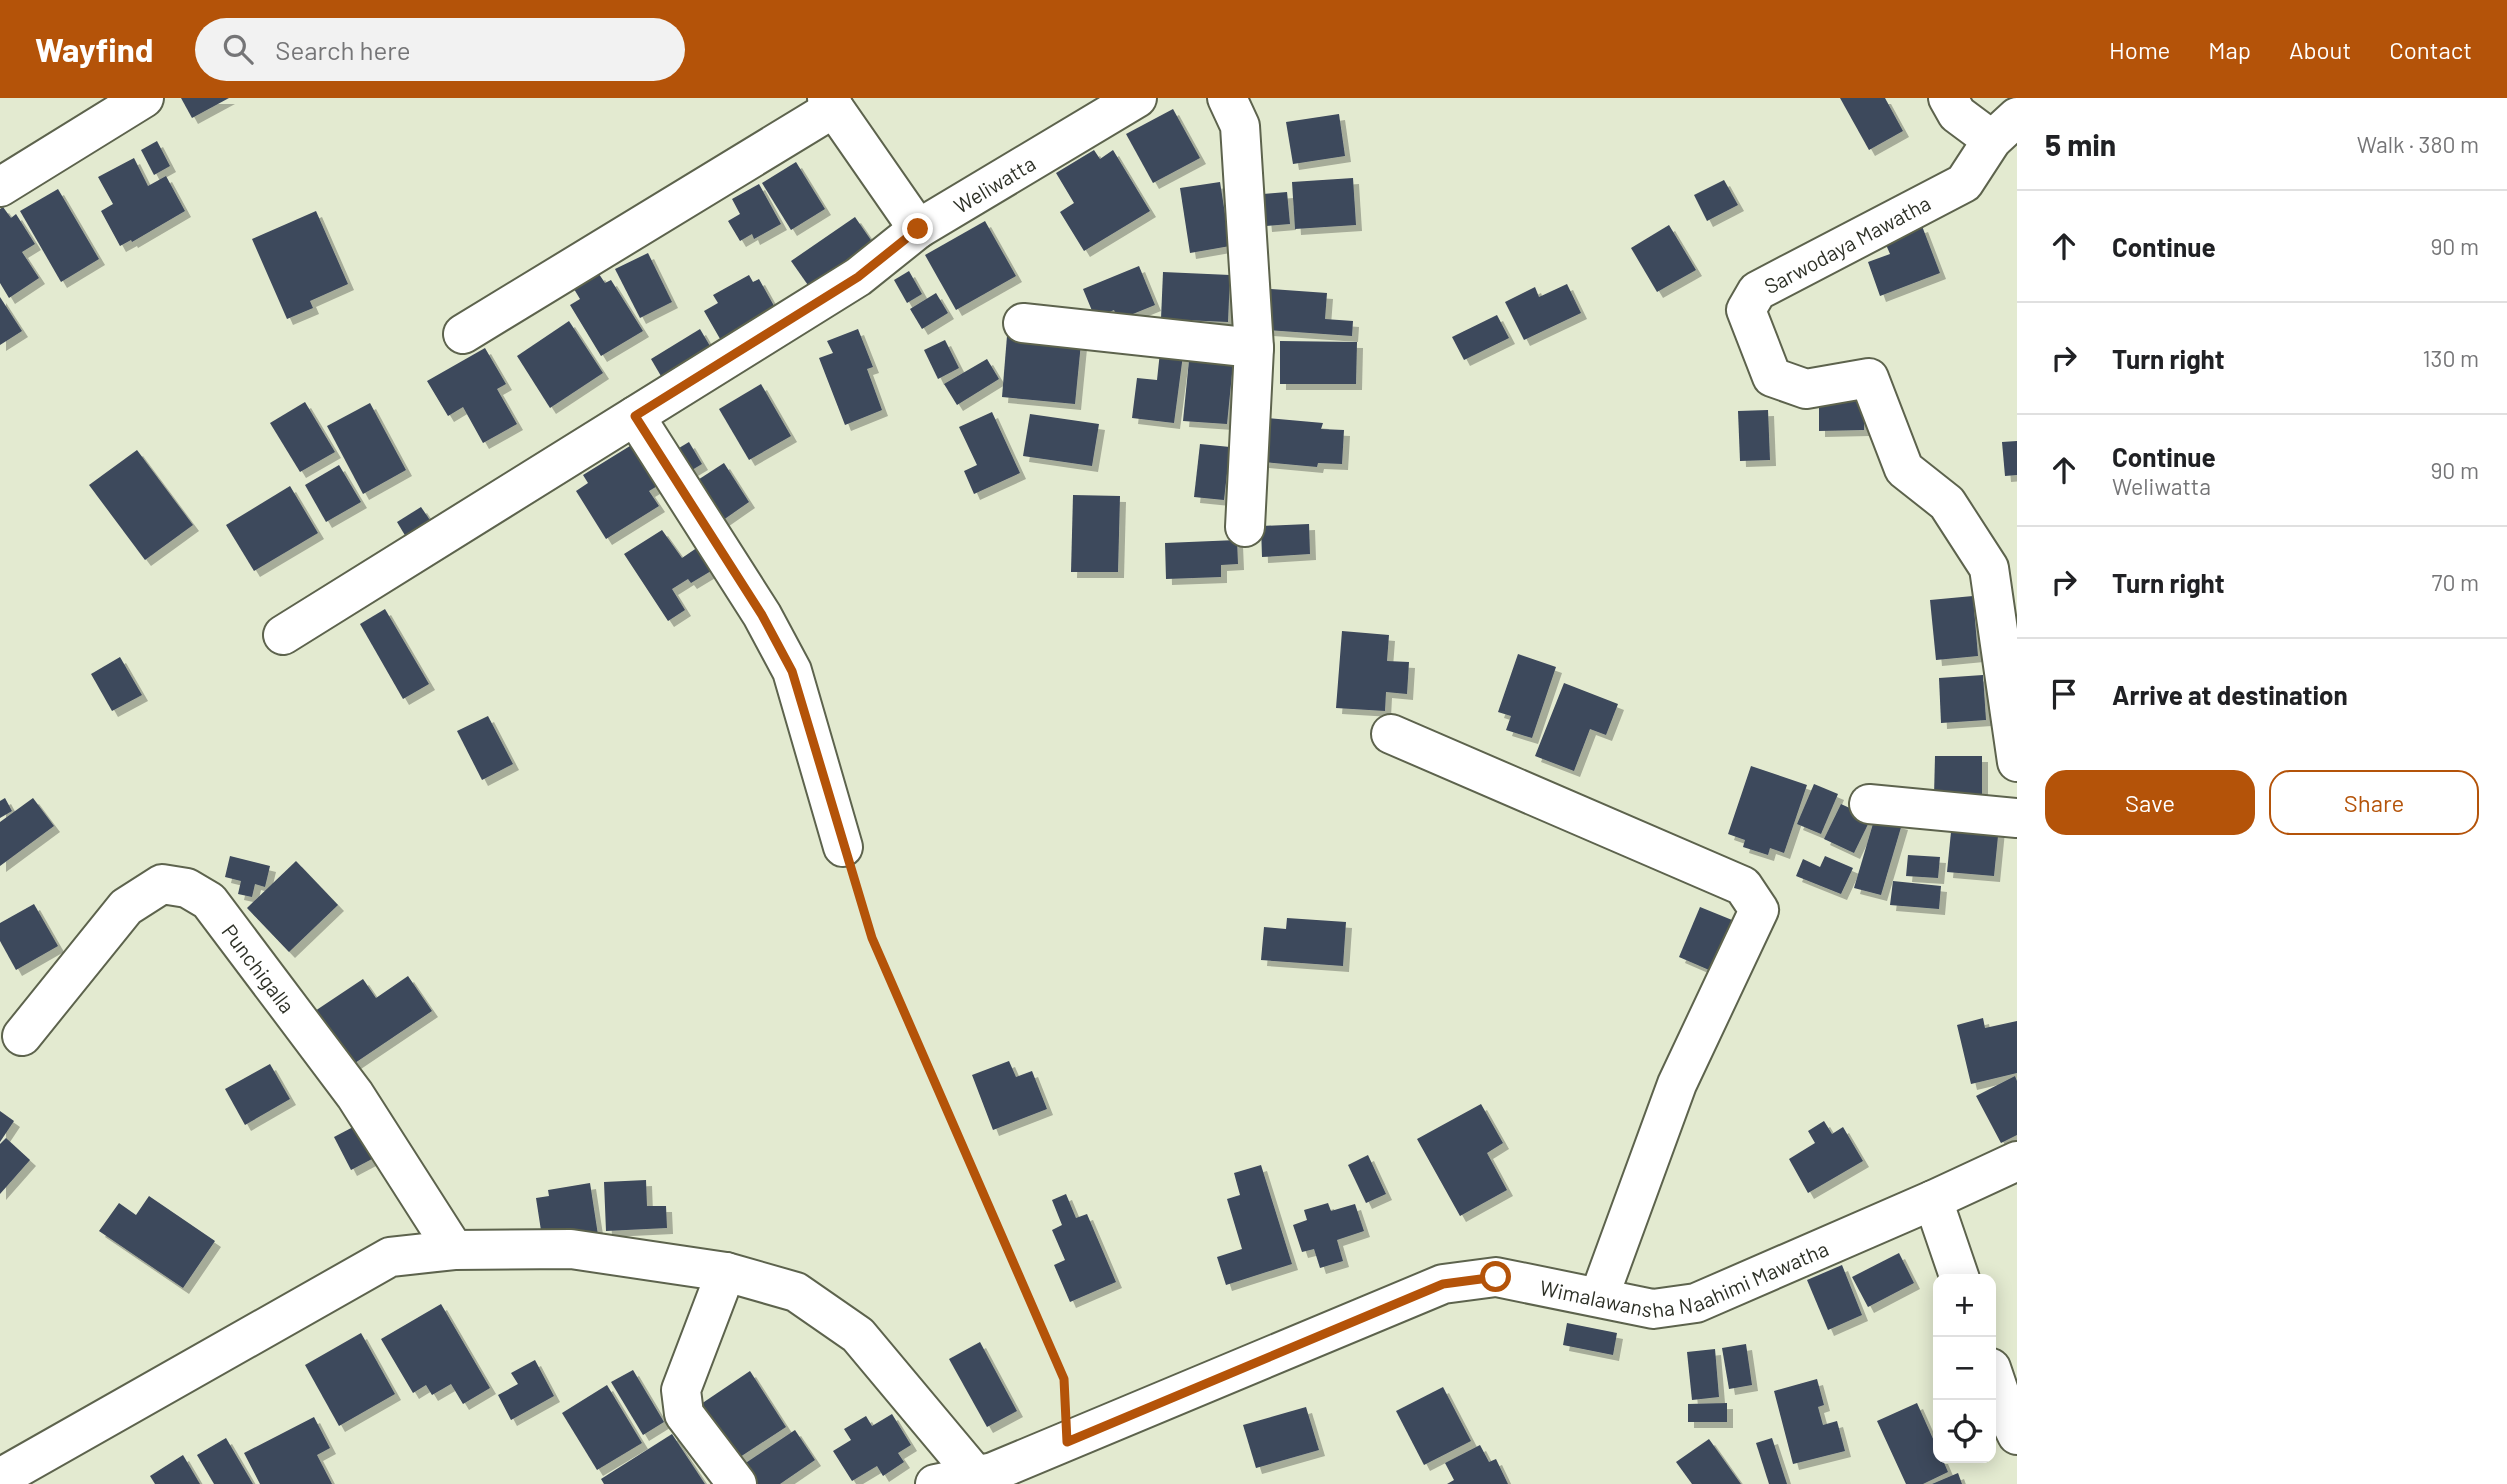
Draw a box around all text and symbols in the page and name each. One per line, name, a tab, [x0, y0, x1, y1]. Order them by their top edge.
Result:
search box	[195, 18, 685, 81]
text: Wayfind	[35, 29, 153, 69]
icon: search	[219, 30, 257, 68]
text: Search here	[275, 34, 411, 65]
text: Home	[2109, 35, 2170, 64]
text: Map	[2208, 35, 2251, 64]
text: About	[2289, 35, 2351, 64]
text: Contact	[2389, 35, 2472, 64]
text: 5 min	[2045, 126, 2116, 162]
text: Walk · 380 m	[2357, 130, 2479, 158]
street label: Weliwatta	[949, 150, 1039, 218]
street label: Sarwodaya Mawatha	[1760, 190, 1934, 298]
route end	[902, 213, 933, 244]
icon: ahead	[2045, 227, 2083, 265]
text: Continue	[2112, 231, 2216, 262]
text: 90 m	[2430, 232, 2479, 260]
icon: right	[2045, 339, 2083, 377]
text: Turn right	[2112, 343, 2225, 374]
text: 130 m	[2422, 344, 2479, 372]
text: Continue	[2112, 441, 2216, 472]
icon: ahead	[2045, 451, 2083, 489]
text: 90 m	[2430, 456, 2479, 484]
text: Weliwatta	[2112, 472, 2211, 500]
icon: right	[2045, 563, 2083, 601]
text: Turn right	[2112, 567, 2225, 598]
text: 70 m	[2432, 568, 2479, 596]
icon: arrive	[2045, 675, 2083, 713]
text: Arrive at destination	[2112, 679, 2348, 710]
button: Save	[2045, 770, 2255, 835]
button: Share	[2269, 770, 2479, 835]
street label: Punchigalla	[218, 918, 301, 1017]
street label: Wimalawansha Naahimi Mawatha	[1538, 1235, 1832, 1321]
route start	[1480, 1261, 1511, 1292]
map controls	[1933, 1274, 1996, 1463]
button: +	[1933, 1274, 1996, 1337]
button: −	[1933, 1337, 1996, 1400]
button: locate	[1933, 1400, 1996, 1463]

